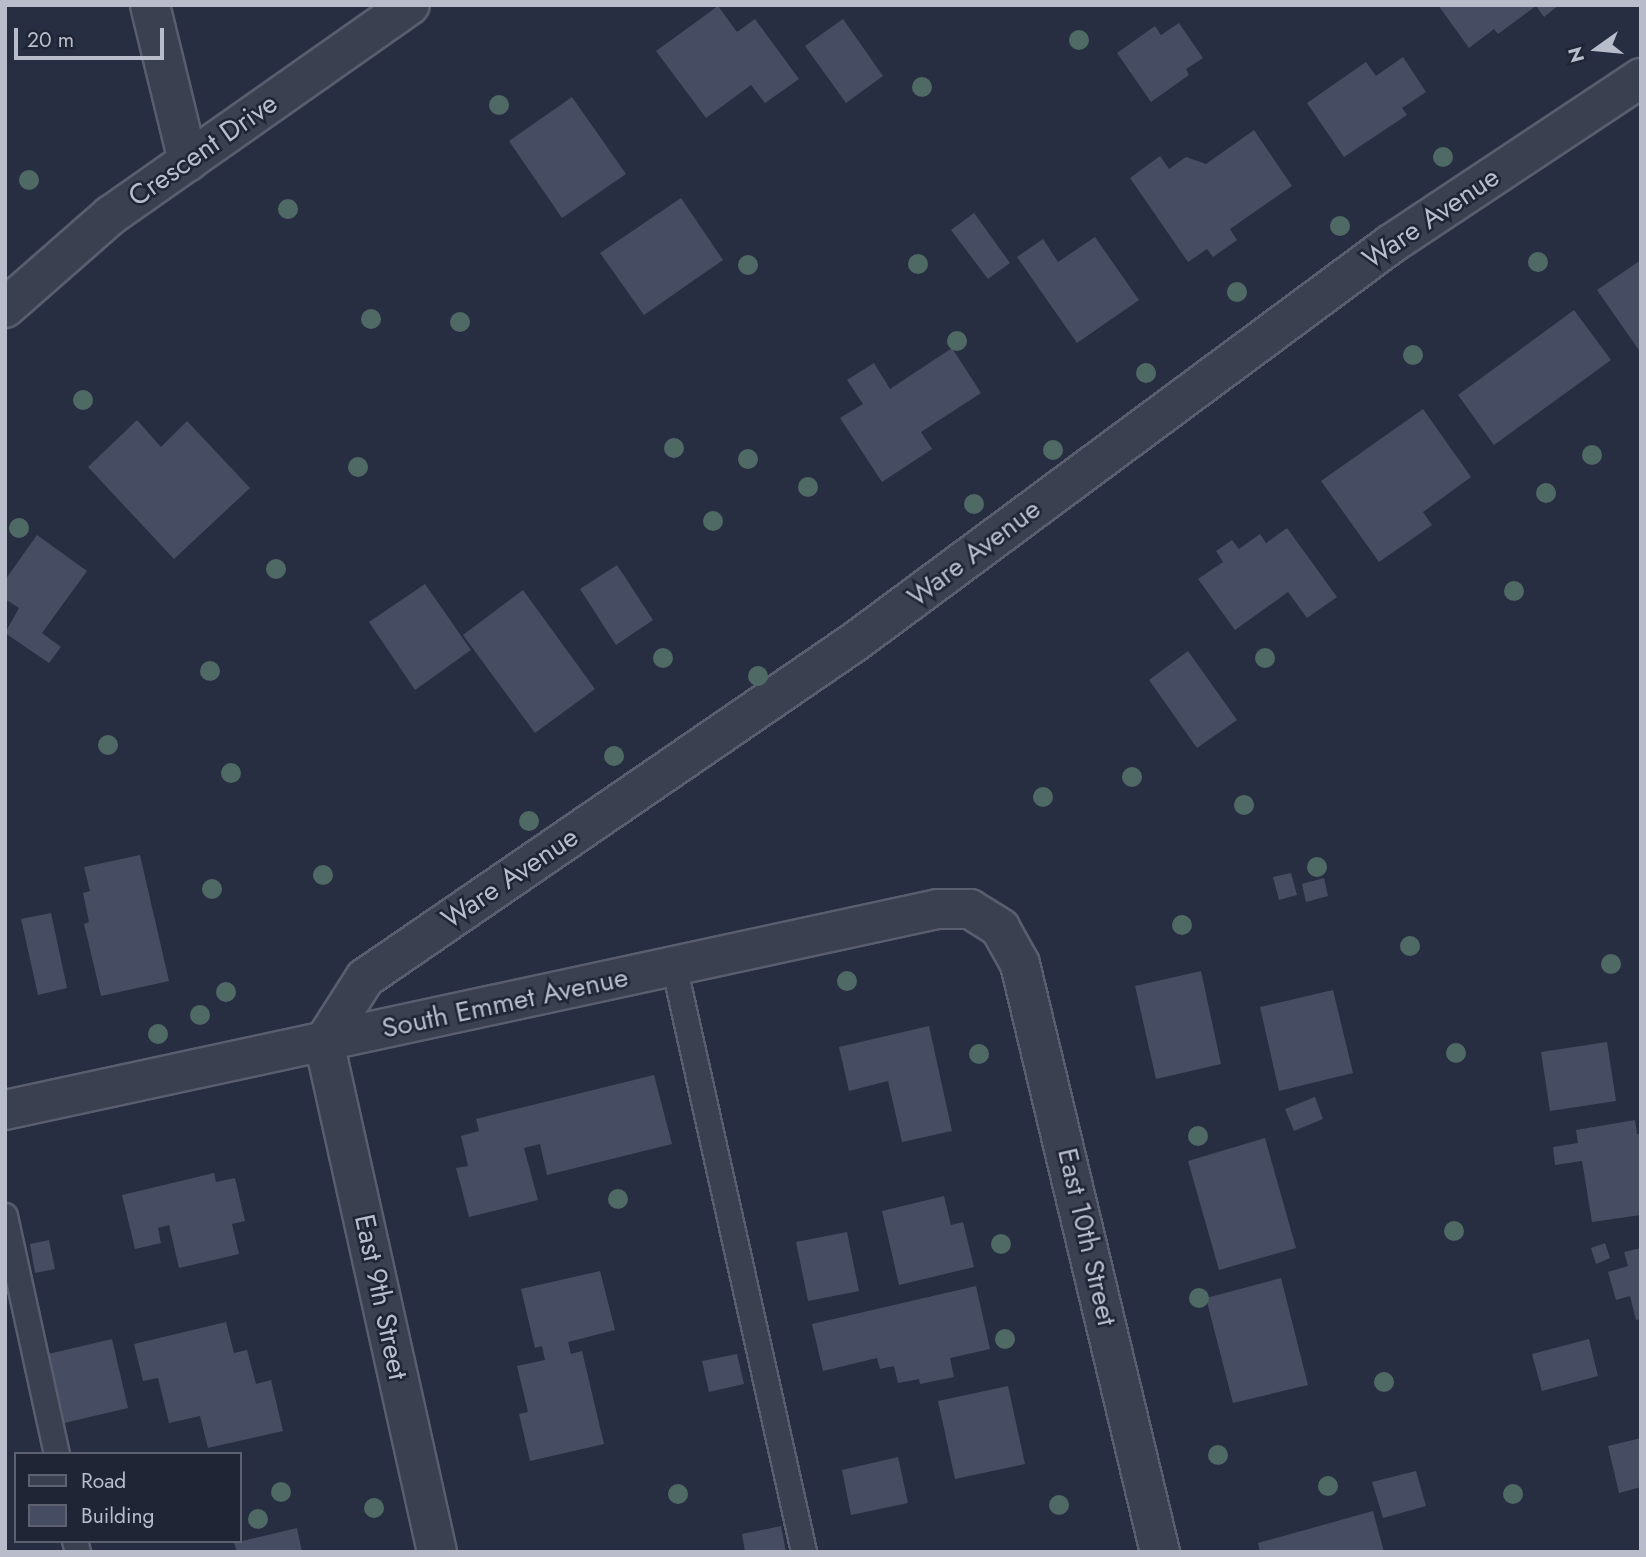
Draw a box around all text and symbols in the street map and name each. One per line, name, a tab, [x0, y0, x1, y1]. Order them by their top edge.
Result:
scale bar	[18, 14, 168, 58]
north arrow	[1562, 14, 1632, 84]
text: 20 m	[27, 25, 74, 55]
text: N	[1561, 44, 1591, 65]
street label: Crescent Drive	[122, 86, 284, 214]
street label: Ware Avenue	[1356, 160, 1506, 276]
street label: Ware Avenue	[901, 492, 1047, 614]
street label: Ware Avenue	[435, 820, 585, 936]
street label: South Emmet Avenue	[379, 960, 631, 1046]
street label: East 10th Street	[1050, 1145, 1124, 1329]
street label: East 9th Street	[347, 1211, 415, 1383]
legend	[14, 1452, 242, 1543]
text: Road	[81, 1466, 126, 1496]
text: Building	[81, 1501, 154, 1531]

